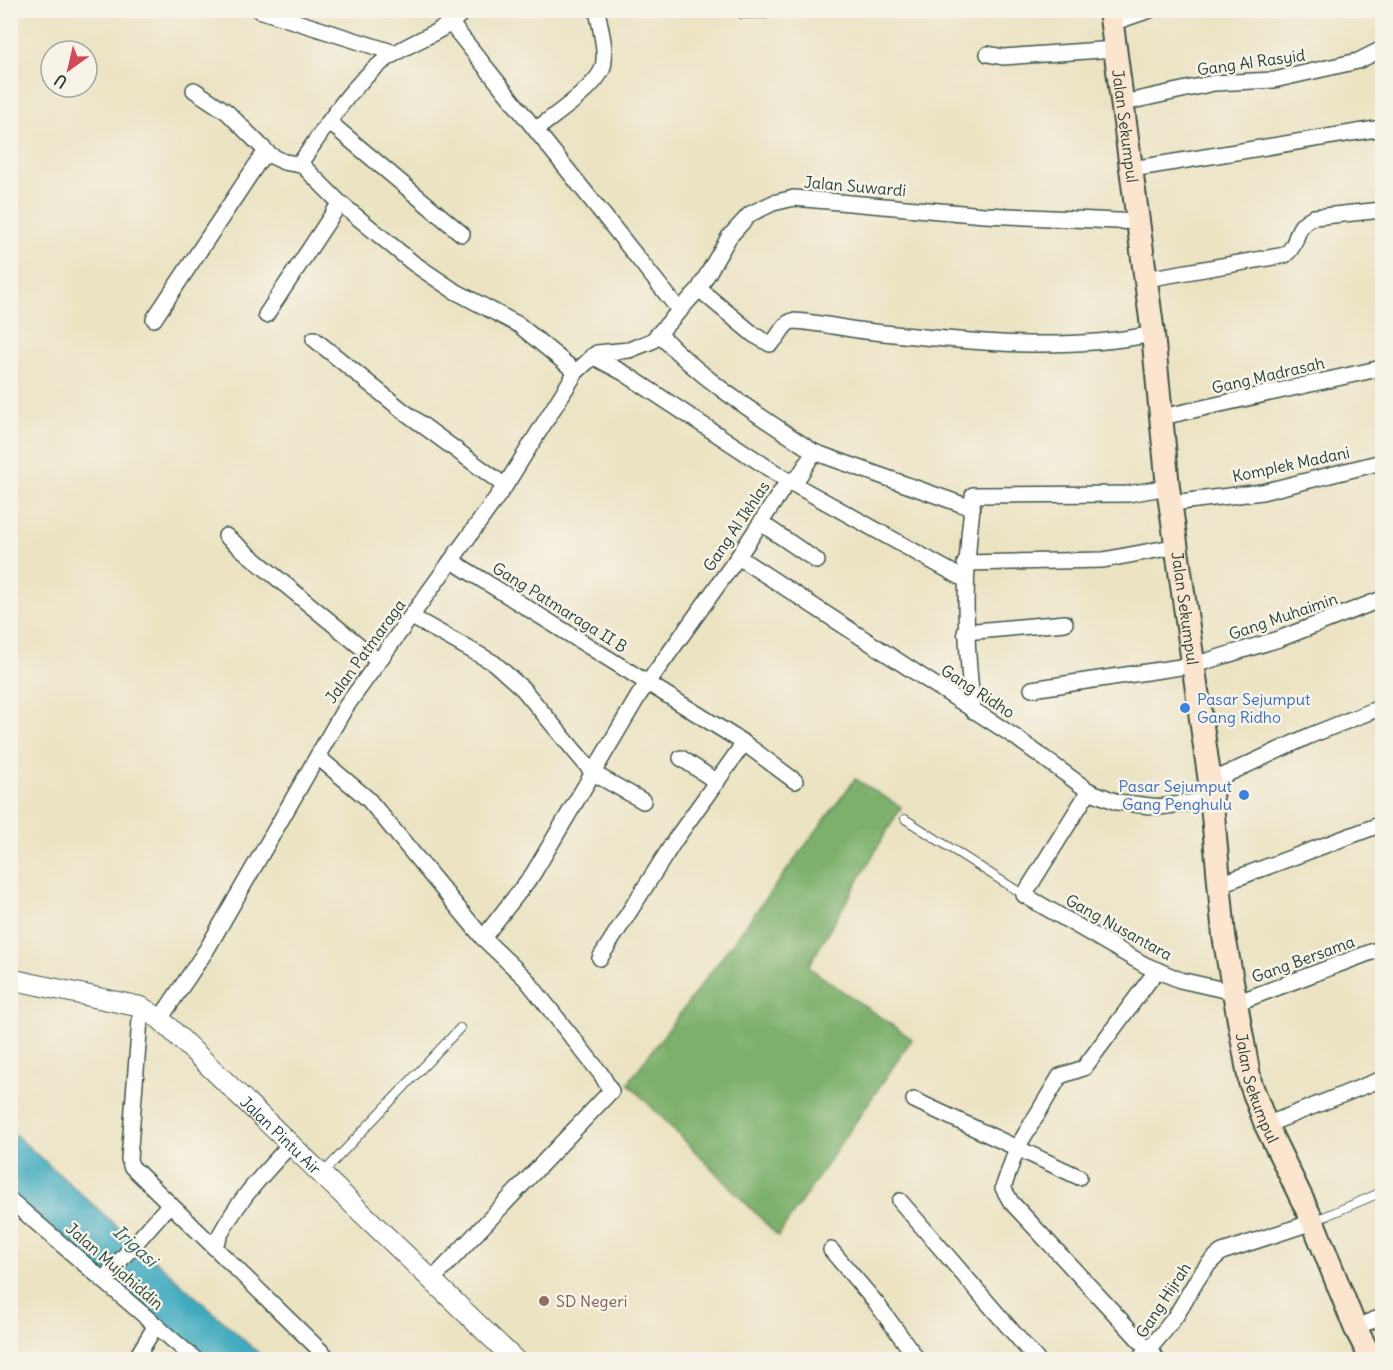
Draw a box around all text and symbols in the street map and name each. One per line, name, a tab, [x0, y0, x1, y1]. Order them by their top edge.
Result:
north arrow	[39, 39, 99, 99]
street label: Gang Al Rasyid	[1196, 45, 1306, 79]
street label: Jalan Sekumpul	[1108, 68, 1143, 184]
text: U	[50, 70, 71, 93]
street label: Jalan Suwardi	[803, 172, 907, 200]
street label: Gang Madrasah	[1210, 352, 1326, 398]
street label: Komplek Madani	[1231, 442, 1351, 486]
street label: Gang Al Ikhlas	[698, 477, 774, 575]
street label: Jalan Sekumpul	[1167, 550, 1203, 666]
street label: Gang Patmaraga II B	[489, 557, 631, 657]
street label: Gang Muhaimin	[1226, 588, 1340, 644]
street label: Jalan Patmaraga	[321, 595, 409, 707]
street label: Gang Ridho	[937, 660, 1019, 722]
place label: Pasar Sejumput Gang Ridho	[1197, 689, 1311, 727]
marker: Pasar Sejumput Gang Ridho	[1178, 701, 1192, 715]
place label: Pasar Sejumput Gang Penghulu	[1119, 776, 1233, 814]
marker: Pasar Sejumput Gang Penghulu	[1237, 788, 1251, 802]
street label: Gang Nusantara	[1062, 890, 1176, 964]
street label: Gang Bersama	[1249, 931, 1357, 987]
street label: Jalan Sekumpul	[1231, 1031, 1283, 1146]
street label: Jalan Pintu Air	[236, 1092, 326, 1179]
street label: Jalan Mujahiddin	[62, 1218, 168, 1314]
water label: Irigasi	[108, 1220, 164, 1273]
street label: Gang Hijrah	[1131, 1258, 1195, 1342]
place label: SD Negeri	[556, 1291, 627, 1311]
marker: SD Negeri	[537, 1294, 551, 1308]

